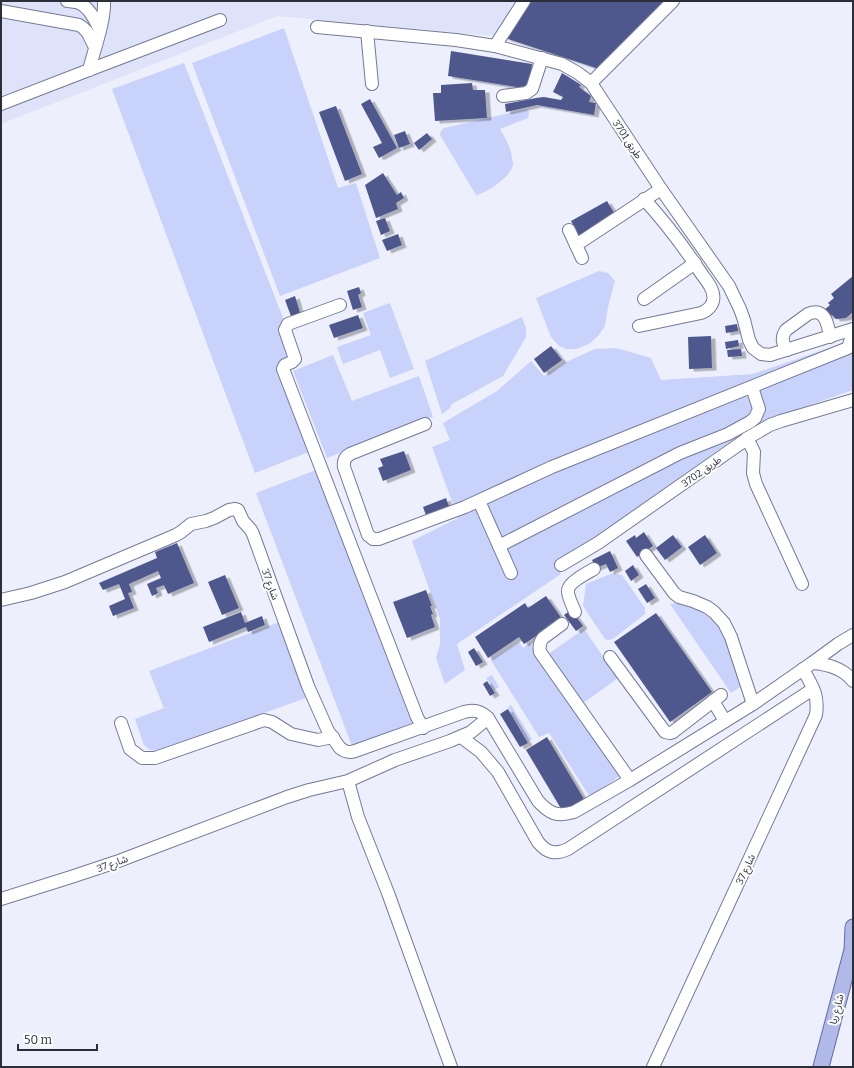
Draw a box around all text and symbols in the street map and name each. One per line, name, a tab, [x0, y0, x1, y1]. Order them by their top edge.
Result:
street label: طريق 3701	[610, 118, 645, 162]
street label: طريق 3702	[679, 454, 724, 490]
street label: شارع 37	[258, 567, 281, 602]
street label: شارع 37	[734, 852, 759, 887]
street label: شارع 37	[95, 853, 130, 876]
street label: شارع ريا	[827, 993, 848, 1026]
scale bar	[18, 1026, 97, 1052]
text: 50 m	[24, 1033, 53, 1047]

